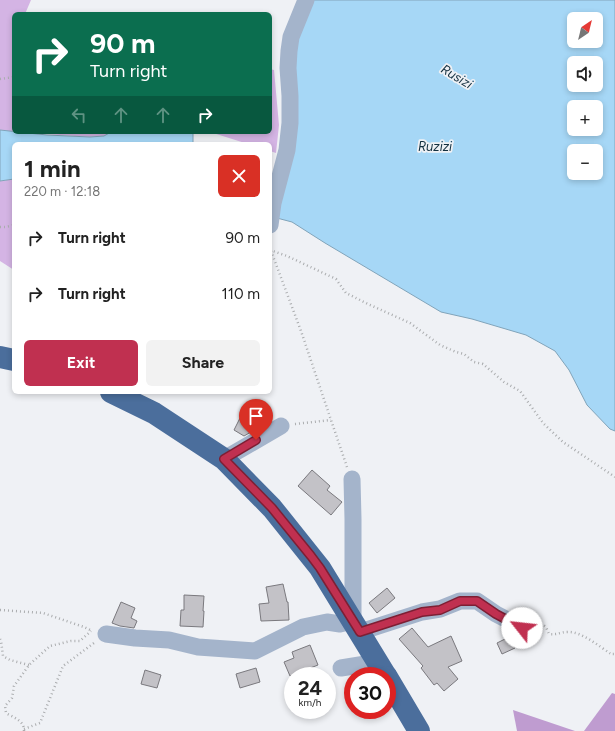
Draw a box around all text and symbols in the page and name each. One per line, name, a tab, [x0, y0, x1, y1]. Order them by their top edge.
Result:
north arrow	[567, 12, 603, 48]
map controls	[567, 12, 603, 180]
text: 90 m	[90, 26, 155, 60]
icon: right	[24, 28, 76, 80]
button: sound	[567, 56, 603, 92]
text: Turn right	[90, 60, 167, 82]
water label: Rusizi	[438, 61, 476, 92]
button: +	[567, 100, 603, 136]
icon: left	[68, 104, 90, 126]
icon: ahead	[110, 104, 132, 126]
icon: ahead	[152, 104, 174, 126]
icon: right	[194, 104, 216, 126]
water label: Ruzizi	[418, 139, 453, 154]
button: −	[567, 144, 603, 180]
text: 1 min	[24, 154, 81, 183]
button: close	[218, 155, 260, 197]
text: 220 m · 12:18	[24, 184, 100, 199]
icon: right	[24, 227, 46, 249]
text: Turn right	[58, 229, 126, 247]
text: 90 m	[225, 229, 260, 247]
icon: right	[24, 283, 46, 305]
text: Turn right	[58, 285, 126, 303]
text: 110 m	[222, 285, 260, 303]
button: Exit	[24, 340, 138, 386]
button: Share	[146, 340, 260, 386]
pin	[239, 399, 273, 440]
icon: arrive	[245, 405, 267, 427]
position arrow	[501, 607, 543, 649]
speed limit sign: 30	[344, 667, 396, 719]
text: 24	[298, 676, 322, 700]
text: km/h	[299, 696, 321, 709]

